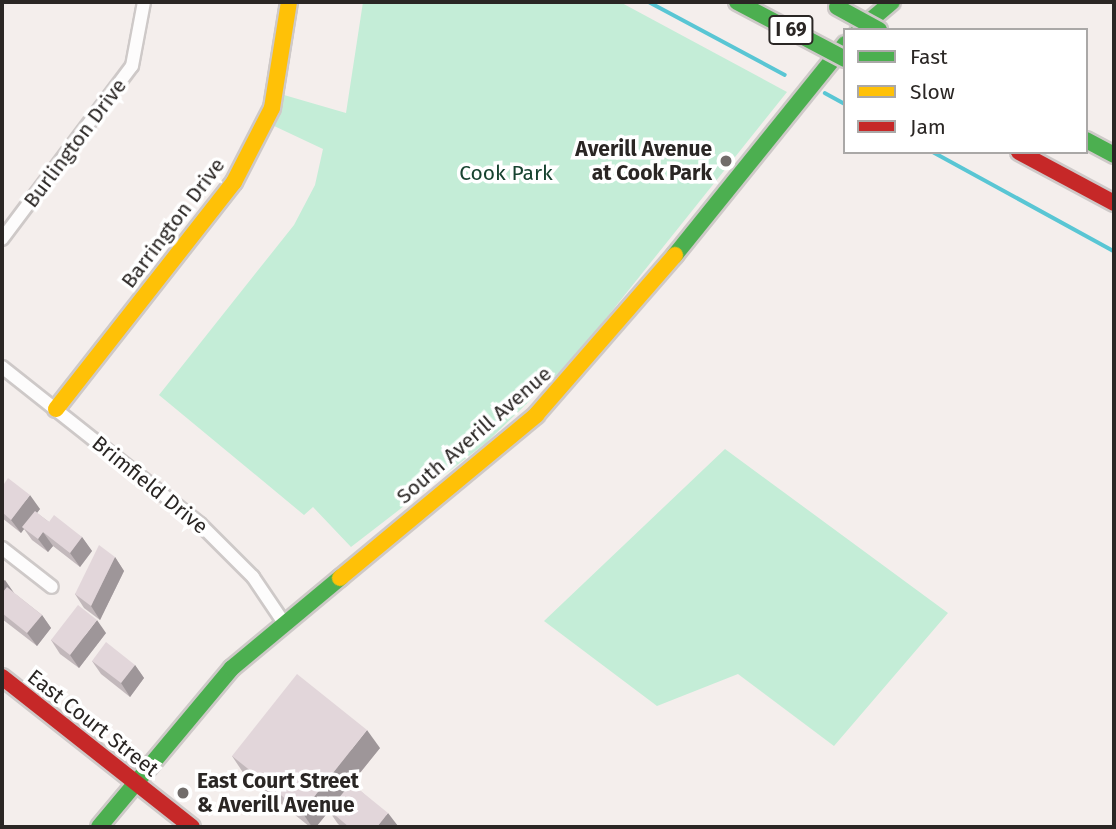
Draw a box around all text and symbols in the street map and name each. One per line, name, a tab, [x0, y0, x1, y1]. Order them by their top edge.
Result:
road number: I 69	[768, 14, 814, 46]
legend	[843, 28, 1088, 154]
text: Fast	[910, 44, 948, 70]
street label: Burlington Drive	[18, 74, 132, 212]
text: Slow	[910, 79, 955, 105]
text: Jam	[910, 114, 946, 140]
place label: Averill Avenue at Cook Park	[575, 136, 712, 186]
street label: Barrington Drive	[116, 153, 230, 293]
marker: Averill Avenue at Cook Park	[718, 153, 734, 169]
park label: Cook Park	[459, 160, 553, 186]
street label: South Averill Avenue	[392, 361, 556, 509]
street label: Brimfield Drive	[87, 431, 213, 539]
street label: East Court Street	[23, 664, 163, 782]
place label: East Court Street & Averill Avenue	[197, 768, 359, 818]
marker: East Court Street & Averill Avenue	[175, 785, 191, 801]

